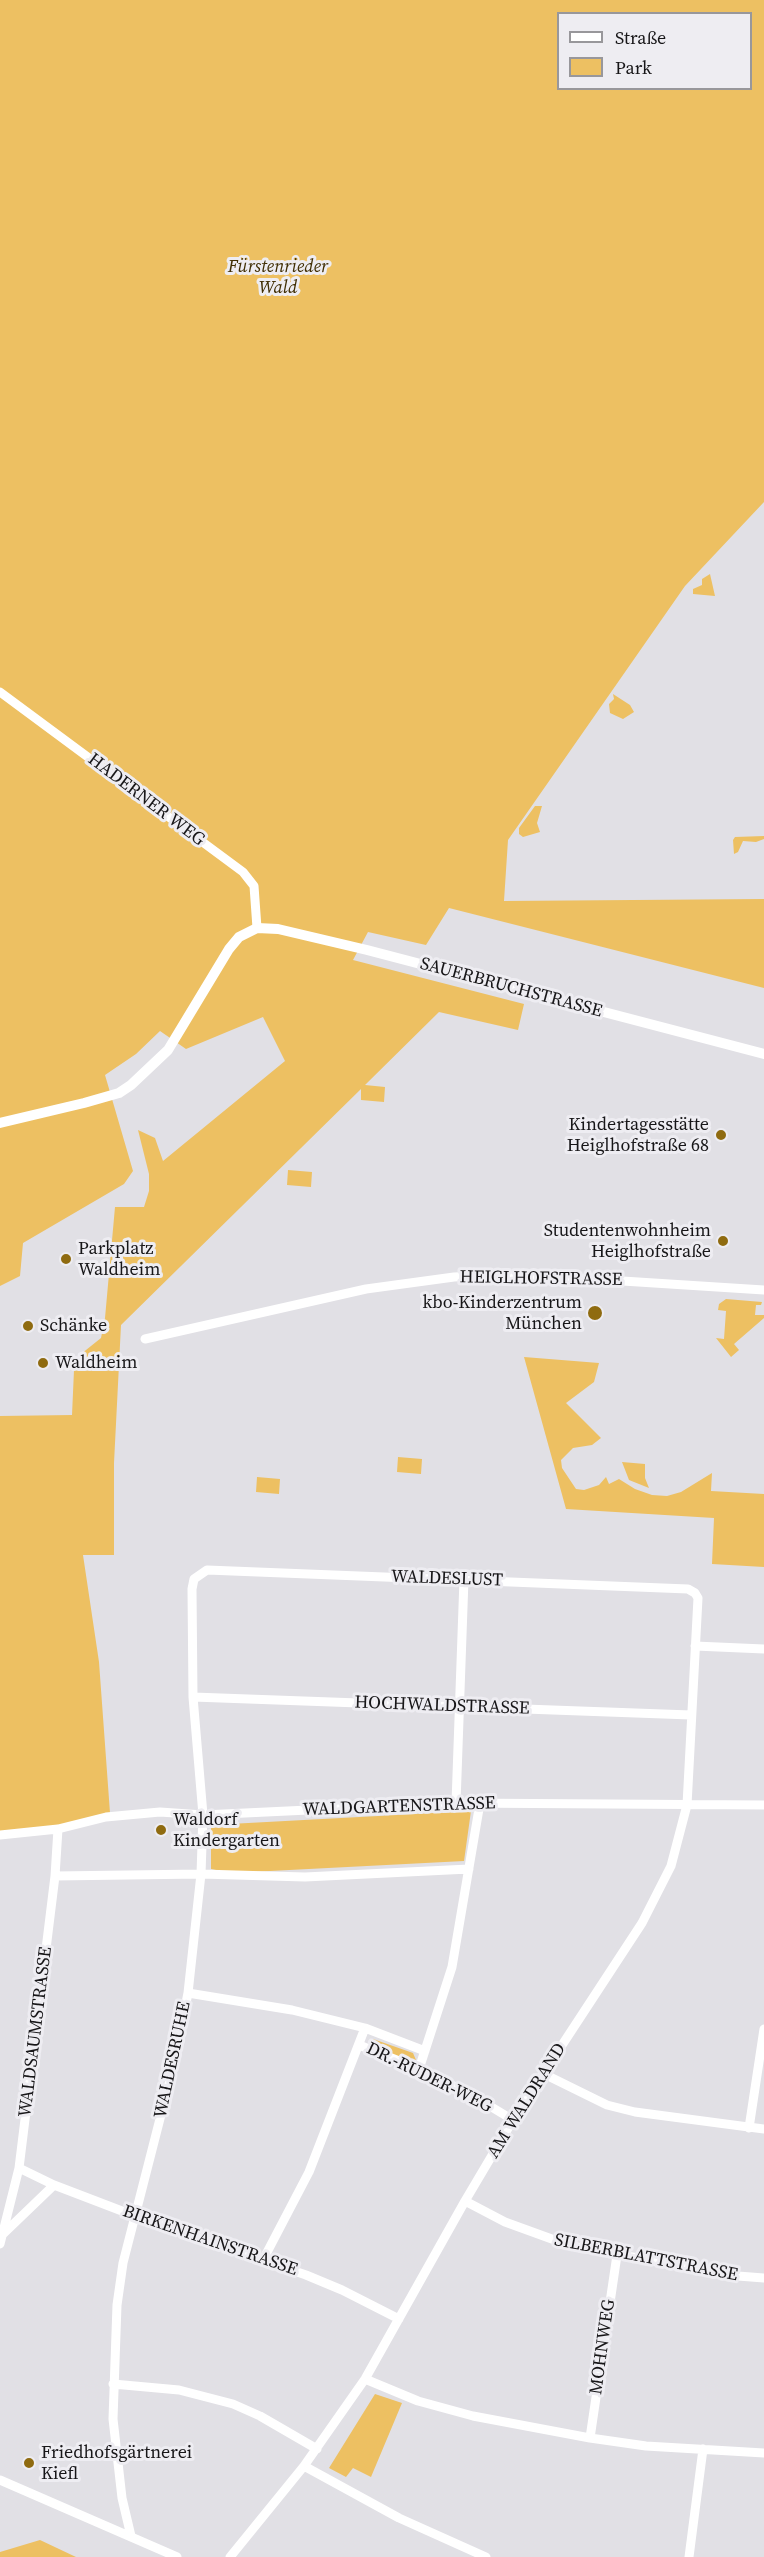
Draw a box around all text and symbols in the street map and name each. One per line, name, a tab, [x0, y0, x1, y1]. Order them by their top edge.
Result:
legend	[557, 12, 752, 90]
text: Straße	[615, 25, 666, 50]
text: Park	[615, 55, 652, 80]
park label: Fürstenrieder Wald	[228, 256, 328, 298]
street label: HADERNER WEG	[83, 749, 209, 851]
street label: SAUERBRUCHSTRASSE	[418, 953, 604, 1023]
place label: Kindertagesstätte Heiglhofstraße 68	[567, 1114, 709, 1156]
marker: Kindertagesstätte Heiglhofstraße 68	[714, 1128, 728, 1142]
place label: Studentenwohnheim Heiglhofstraße	[544, 1220, 711, 1262]
marker: Studentenwohnheim Heiglhofstraße	[716, 1234, 730, 1248]
place label: Parkplatz Waldheim	[78, 1238, 160, 1280]
marker: Parkplatz Waldheim	[59, 1252, 73, 1266]
street label: HEIGLHOFSTRASSE	[459, 1267, 623, 1291]
place label: kbo-Kinderzentrum München	[422, 1292, 582, 1334]
marker: kbo-Kinderzentrum München	[586, 1304, 604, 1322]
place label: Schänke	[40, 1315, 107, 1337]
marker: Schänke	[21, 1319, 35, 1333]
place label: Waldheim	[55, 1352, 137, 1374]
marker: Waldheim	[36, 1356, 50, 1370]
street label: WALDESLUST	[391, 1566, 503, 1592]
street label: HOCHWALDSTRASSE	[354, 1692, 530, 1720]
street label: WALDGARTENSTRASSE	[302, 1793, 496, 1821]
place label: Waldorf Kindergarten	[173, 1809, 280, 1852]
marker: Waldorf Kindergarten	[154, 1823, 168, 1837]
street label: WALDSAUMSTRASSE	[15, 1945, 57, 2119]
street label: WALDESRUHE	[150, 2000, 196, 2120]
street label: DR.-RUDER-WEG	[362, 2038, 496, 2118]
street label: AM WALDRAND	[483, 2040, 571, 2162]
street label: BIRKENHAINSTRASSE	[120, 2201, 300, 2281]
street label: SILBERBLATTSTRASSE	[552, 2230, 740, 2286]
street label: MOHNWEG	[586, 2298, 620, 2396]
place label: Friedhofsgärtnerei Kiefl	[41, 2442, 192, 2484]
marker: Friedhofsgärtnerei Kiefl	[22, 2456, 36, 2470]

